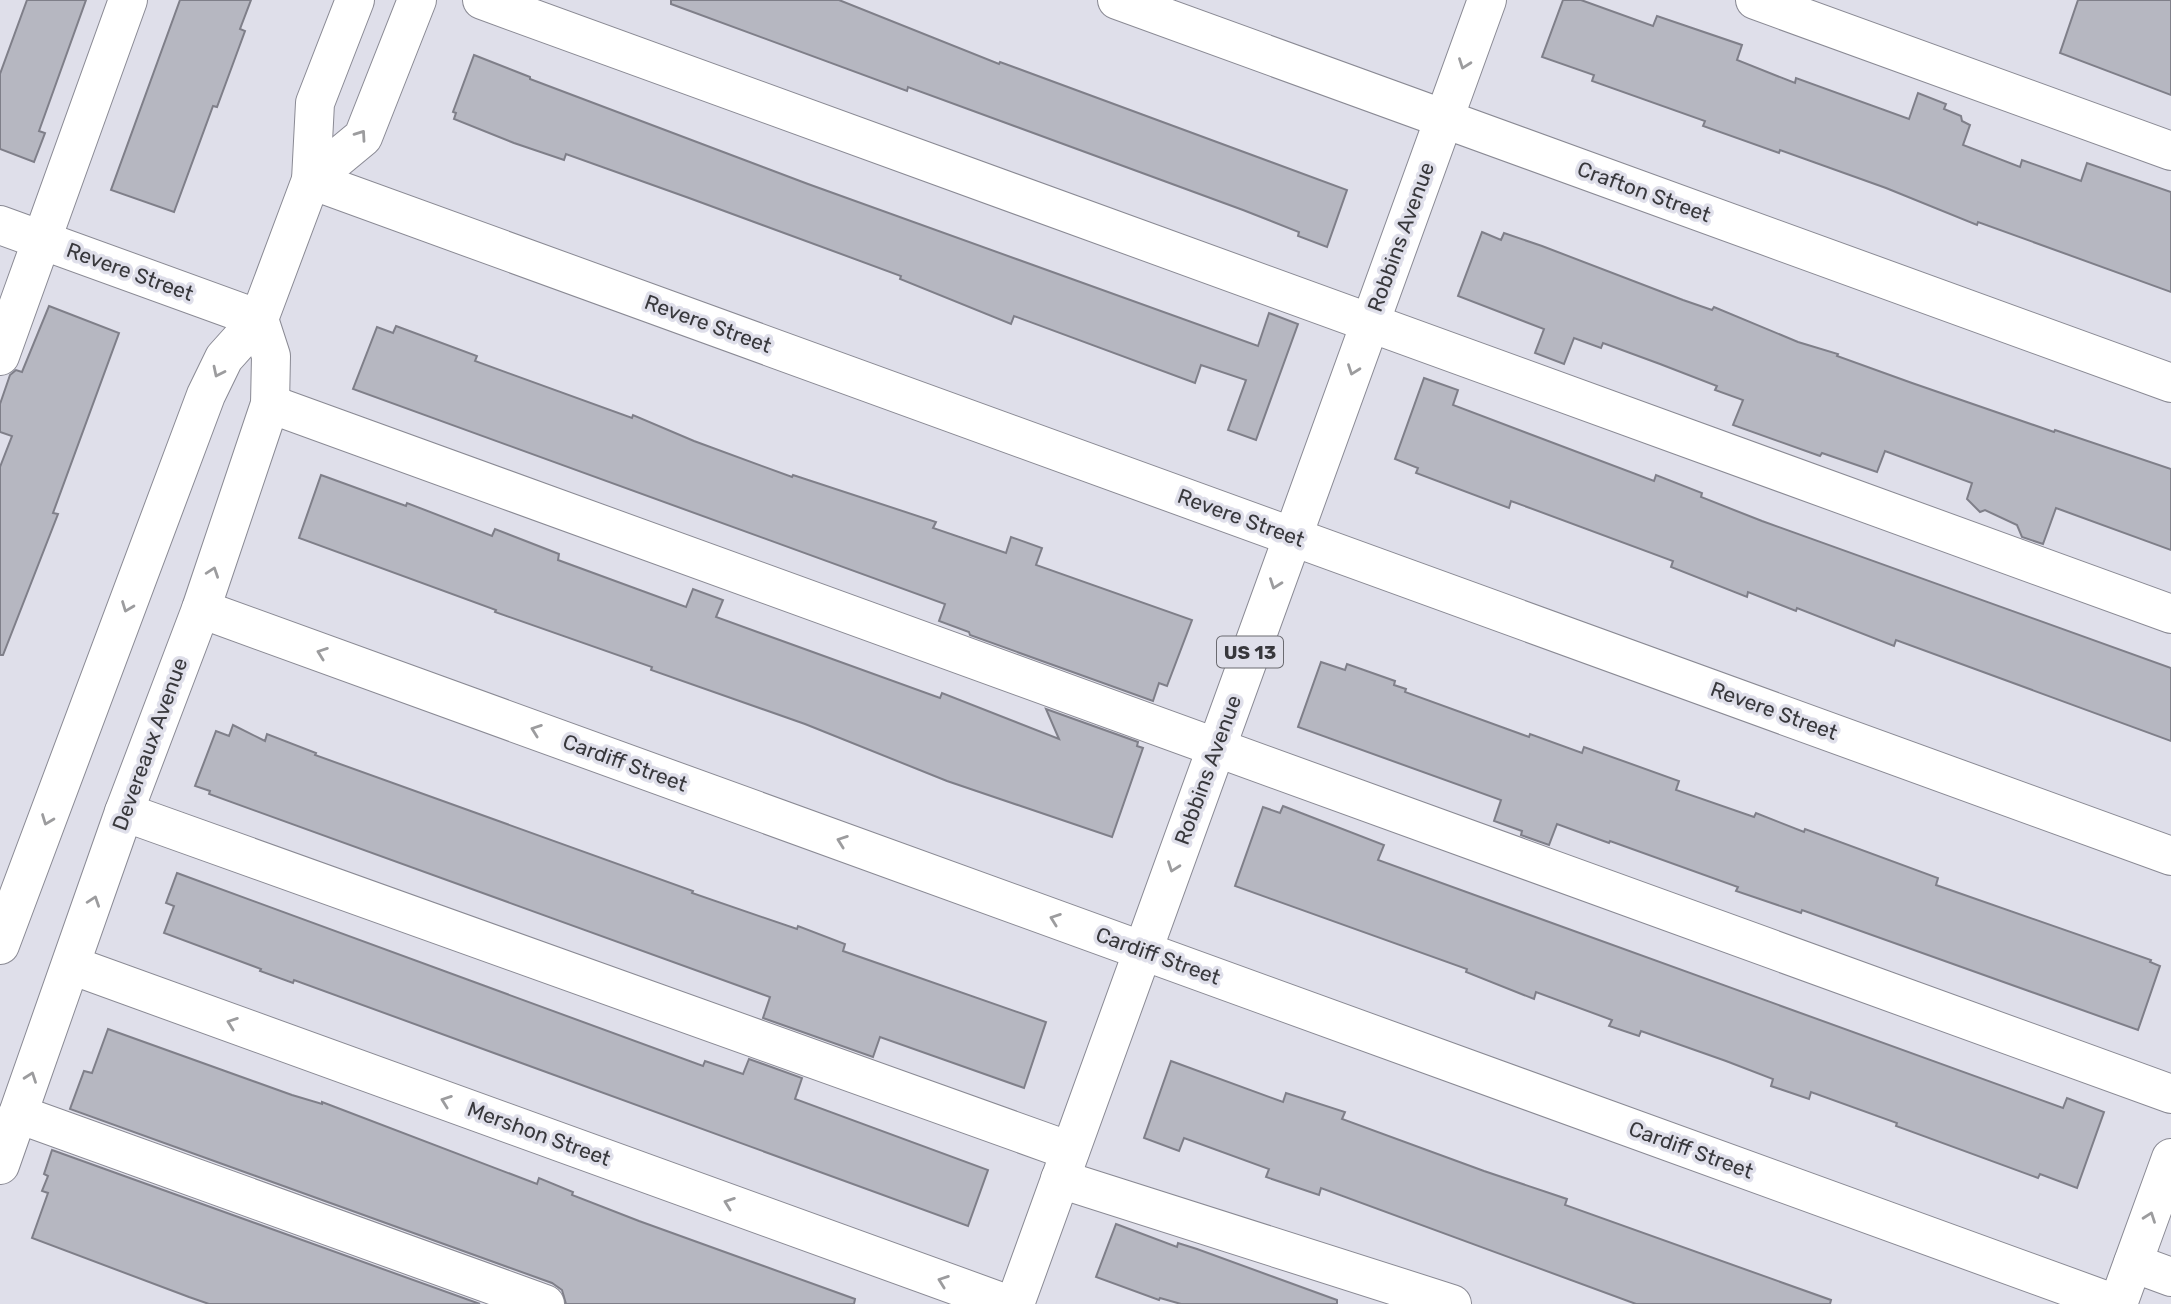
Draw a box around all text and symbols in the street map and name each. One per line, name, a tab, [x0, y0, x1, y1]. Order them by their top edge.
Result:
one-way arrow	[1458, 58, 1472, 70]
one-way arrow	[353, 129, 366, 142]
street label: Crafton Street	[1574, 156, 1714, 227]
street label: Robbins Avenue	[1362, 159, 1439, 315]
street label: Revere Street	[63, 237, 197, 306]
street label: Revere Street	[641, 289, 775, 358]
one-way arrow	[1347, 364, 1361, 376]
one-way arrow	[212, 365, 226, 377]
street label: Revere Street	[1174, 483, 1308, 552]
one-way arrow	[205, 566, 219, 578]
one-way arrow	[1269, 578, 1283, 590]
one-way arrow	[121, 600, 135, 612]
road number: US 13	[1217, 636, 1283, 667]
one-way arrow	[316, 647, 328, 661]
street label: Devereaux Avenue	[107, 654, 192, 834]
street label: Revere Street	[1707, 676, 1841, 745]
street label: Robbins Avenue	[1169, 692, 1246, 848]
one-way arrow	[530, 724, 542, 738]
street label: Cardiff Street	[559, 728, 691, 797]
one-way arrow	[41, 813, 55, 826]
one-way arrow	[836, 835, 848, 849]
one-way arrow	[1167, 861, 1181, 873]
one-way arrow	[86, 895, 100, 907]
one-way arrow	[1050, 913, 1062, 927]
street label: Cardiff Street	[1092, 921, 1224, 990]
one-way arrow	[227, 1017, 239, 1031]
one-way arrow	[23, 1072, 37, 1084]
one-way arrow	[440, 1095, 452, 1109]
street label: Mershon Street	[464, 1096, 614, 1171]
street label: Cardiff Street	[1625, 1115, 1757, 1184]
one-way arrow	[723, 1197, 735, 1211]
one-way arrow	[2142, 1211, 2156, 1223]
one-way arrow	[937, 1275, 949, 1289]

